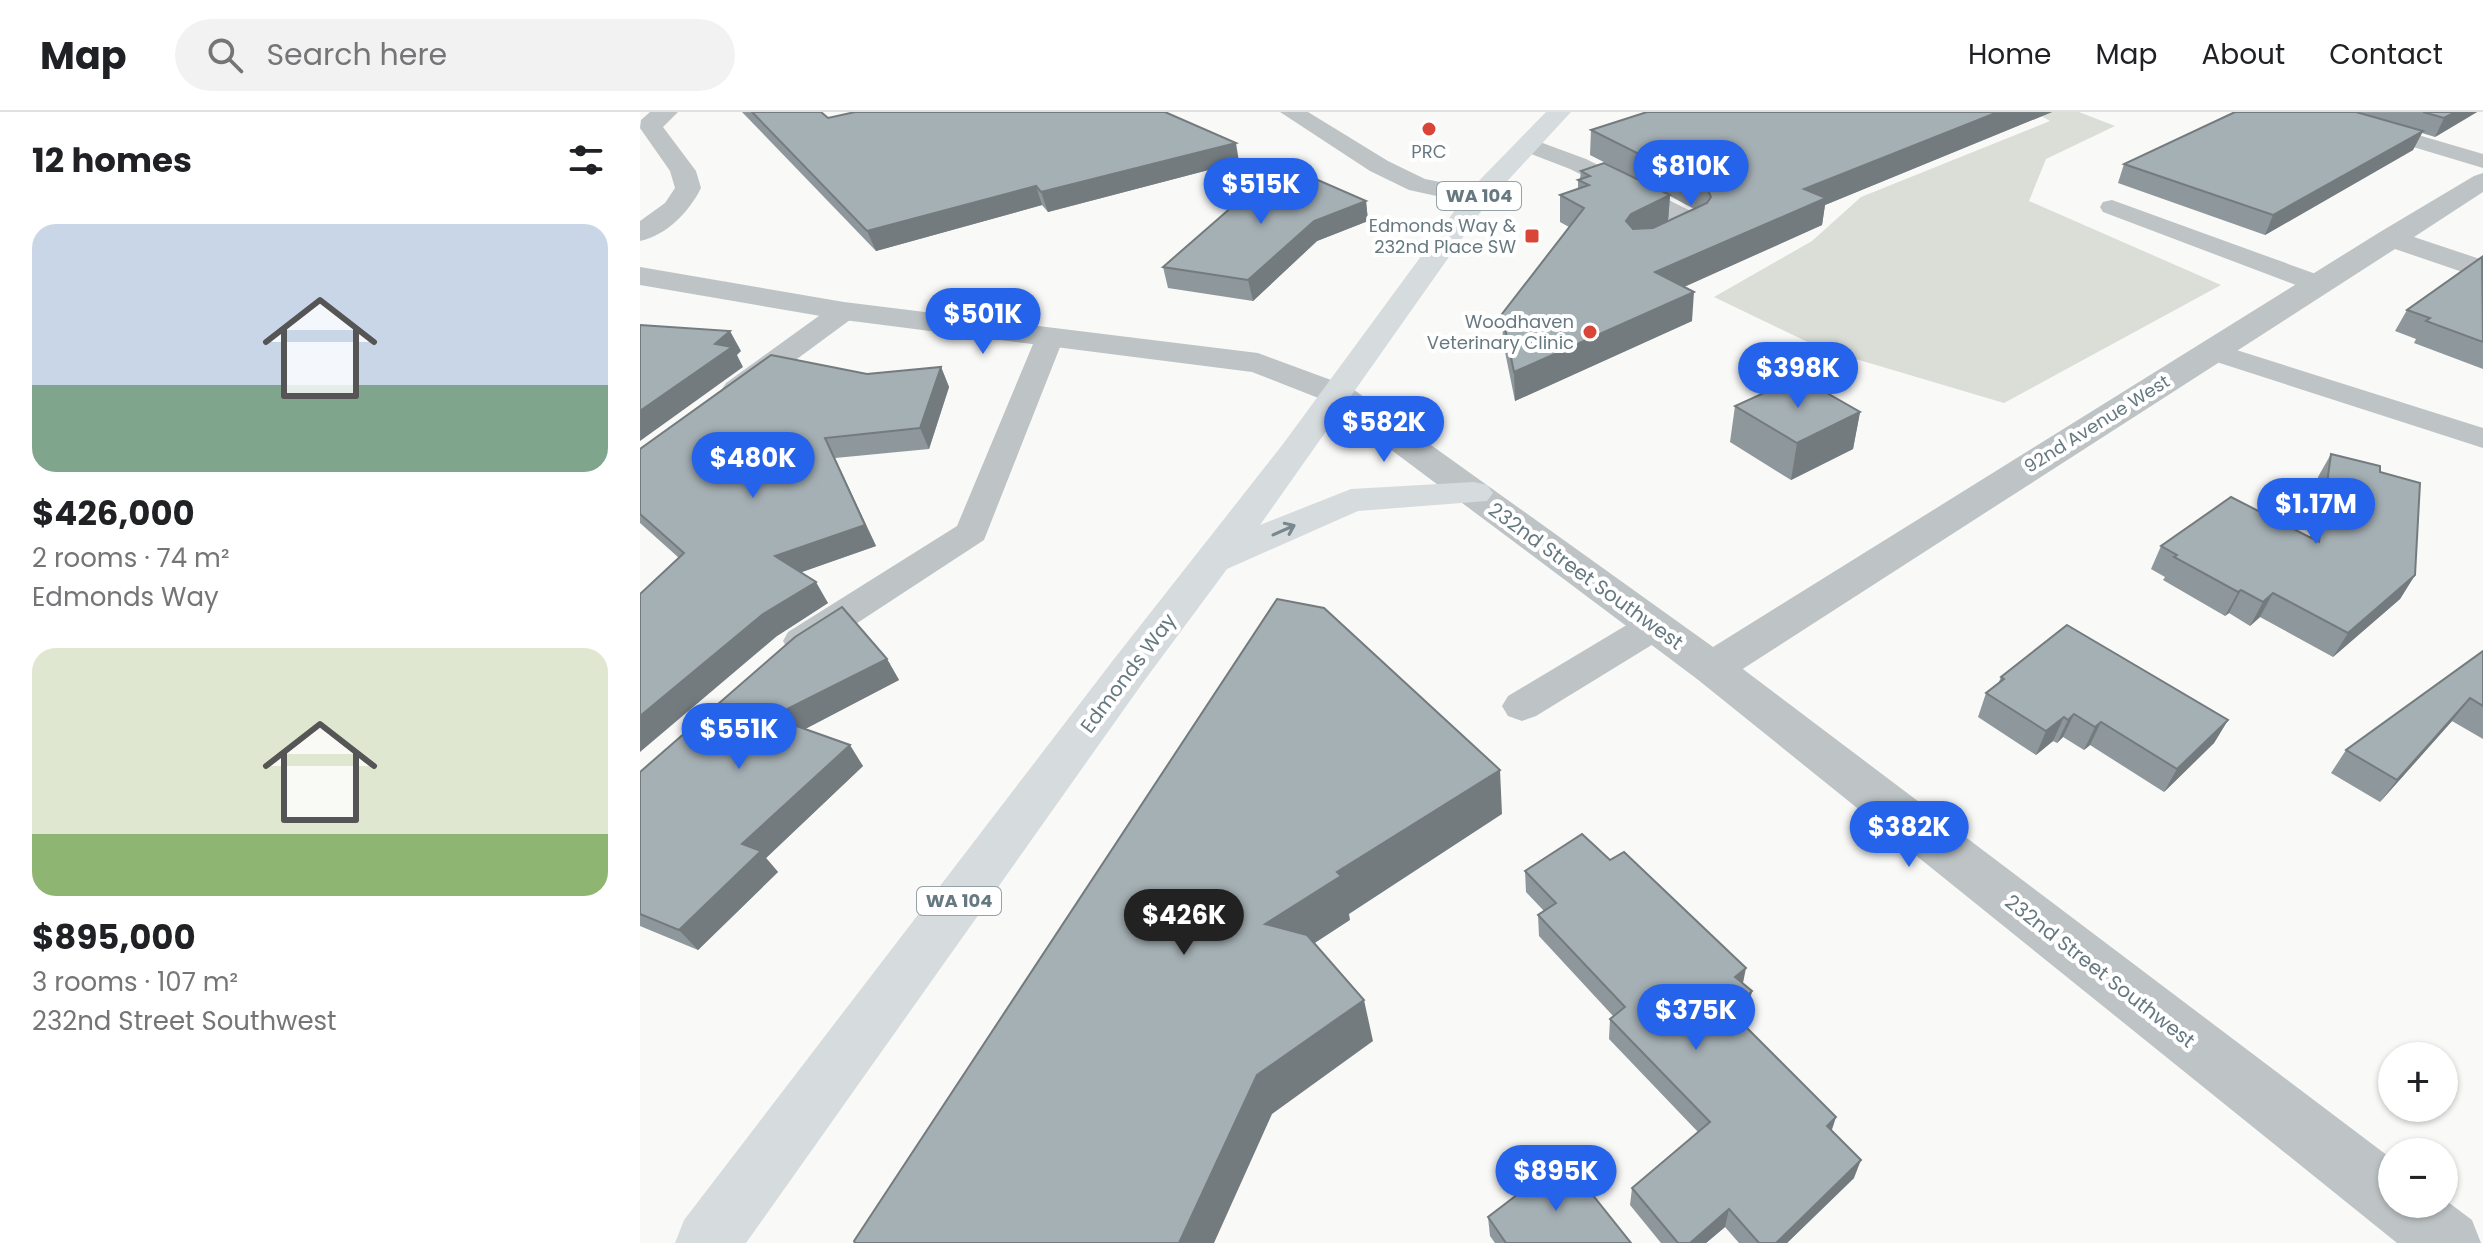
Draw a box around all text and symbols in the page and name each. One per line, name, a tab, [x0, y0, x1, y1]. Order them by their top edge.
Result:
search box	[175, 19, 735, 91]
text: Map	[40, 29, 127, 82]
icon: search	[203, 33, 247, 77]
text: Search here	[267, 33, 447, 76]
text: Home	[1968, 35, 2051, 74]
text: Map	[2095, 35, 2157, 74]
text: About	[2201, 35, 2285, 74]
text: Contact	[2329, 35, 2443, 74]
marker: PRC	[1420, 120, 1438, 138]
text: 12 homes	[32, 136, 192, 184]
icon: filters	[564, 138, 608, 182]
place label: PRC	[1411, 139, 1447, 164]
pin: $810K	[1635, 140, 1747, 208]
text: $810K	[1652, 148, 1730, 184]
pin: $515K	[1205, 158, 1317, 226]
text: $515K	[1222, 166, 1300, 202]
road number: WA 104	[1437, 182, 1521, 210]
place label: Edmonds Way & 232nd Place SW	[1369, 213, 1517, 259]
marker: Edmonds Way & 232nd Place SW	[1523, 227, 1541, 245]
icon: home	[248, 276, 392, 420]
pin: $501K	[927, 288, 1039, 356]
text: $501K	[944, 296, 1022, 332]
place label: Woodhaven Veterinary Clinic	[1427, 309, 1574, 355]
marker: Woodhaven Veterinary Clinic	[1581, 323, 1599, 341]
pin: $398K	[1742, 342, 1854, 410]
text: $398K	[1756, 350, 1840, 386]
street label: 92nd Avenue West	[2019, 369, 2174, 478]
pin: $582K	[1328, 396, 1440, 464]
text: $582K	[1342, 404, 1426, 440]
pin: $480K	[697, 432, 809, 500]
text: $480K	[710, 440, 796, 476]
pin: $1.17M	[2251, 478, 2381, 546]
text: $1.17M	[2275, 486, 2357, 522]
text: $426,000	[32, 489, 195, 537]
street label: 232nd Street Southwest	[1483, 496, 1689, 656]
one-way arrow	[1272, 522, 1296, 537]
text: 2 rooms · 74 m²	[32, 540, 229, 576]
text: Edmonds Way	[32, 579, 219, 615]
street label: Edmonds Way	[1074, 607, 1182, 739]
icon: home	[248, 700, 392, 844]
pin: $551K	[683, 703, 795, 771]
text: $551K	[700, 711, 778, 747]
pin: $382K	[1853, 801, 1965, 869]
text: $382K	[1868, 809, 1950, 845]
road number: WA 104	[917, 887, 1001, 915]
street label: 232nd Street Southwest	[1999, 888, 2201, 1054]
pin: $426K	[1128, 889, 1240, 957]
text: $426K	[1142, 897, 1226, 933]
text: $895,000	[32, 913, 196, 961]
text: 3 rooms · 107 m²	[32, 964, 238, 1000]
pin: $375K	[1640, 984, 1752, 1052]
text: $375K	[1655, 992, 1737, 1028]
text: 232nd Street Southwest	[32, 1003, 337, 1039]
map controls	[2378, 1042, 2458, 1218]
button: +	[2378, 1042, 2458, 1122]
button: −	[2378, 1138, 2458, 1218]
pin: $895K	[1500, 1145, 1612, 1213]
text: $895K	[1514, 1153, 1598, 1189]

